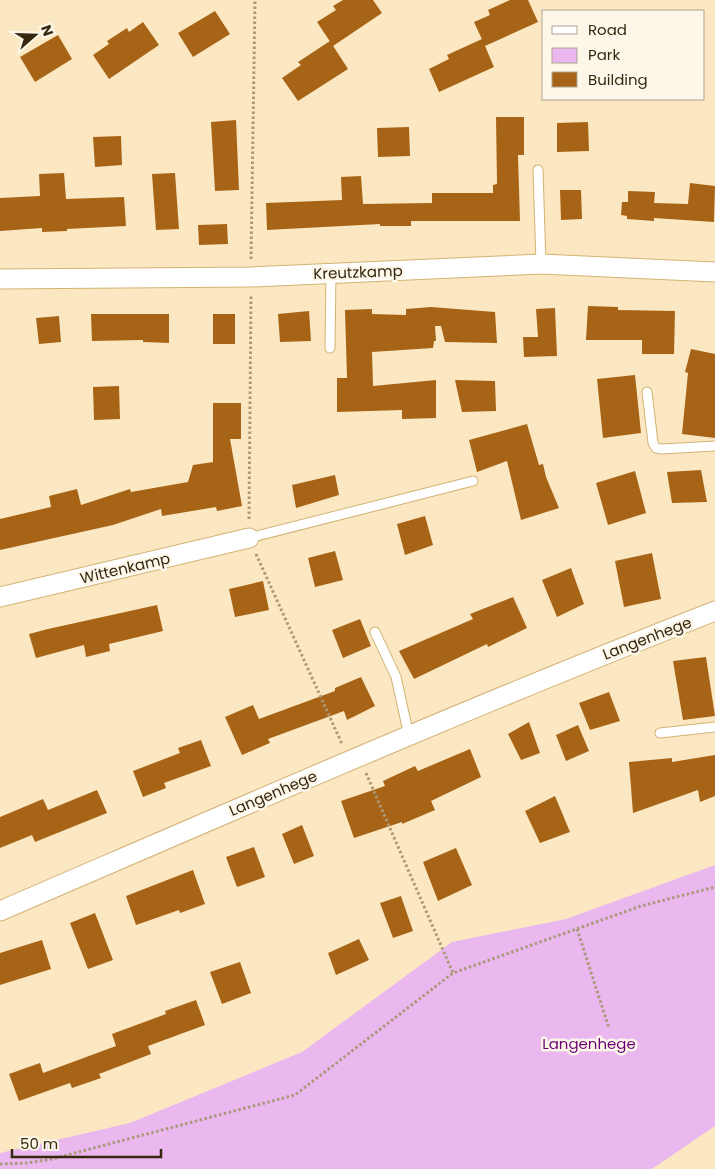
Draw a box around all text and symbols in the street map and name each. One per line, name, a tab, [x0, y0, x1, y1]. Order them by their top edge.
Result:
north arrow	[10, 10, 60, 60]
legend	[542, 10, 705, 100]
text: Road	[588, 19, 627, 40]
text: N	[36, 22, 58, 39]
text: Park	[588, 44, 620, 65]
text: Building	[588, 69, 648, 90]
street label: Kreutzkamp	[313, 260, 403, 284]
street label: Wittenkamp	[78, 547, 172, 589]
street label: Langenhege	[600, 611, 694, 665]
street label: Langenhege	[226, 765, 320, 821]
park label: Langenhege	[542, 1033, 636, 1054]
scale bar	[12, 1126, 161, 1158]
text: 50 m	[20, 1133, 58, 1154]

